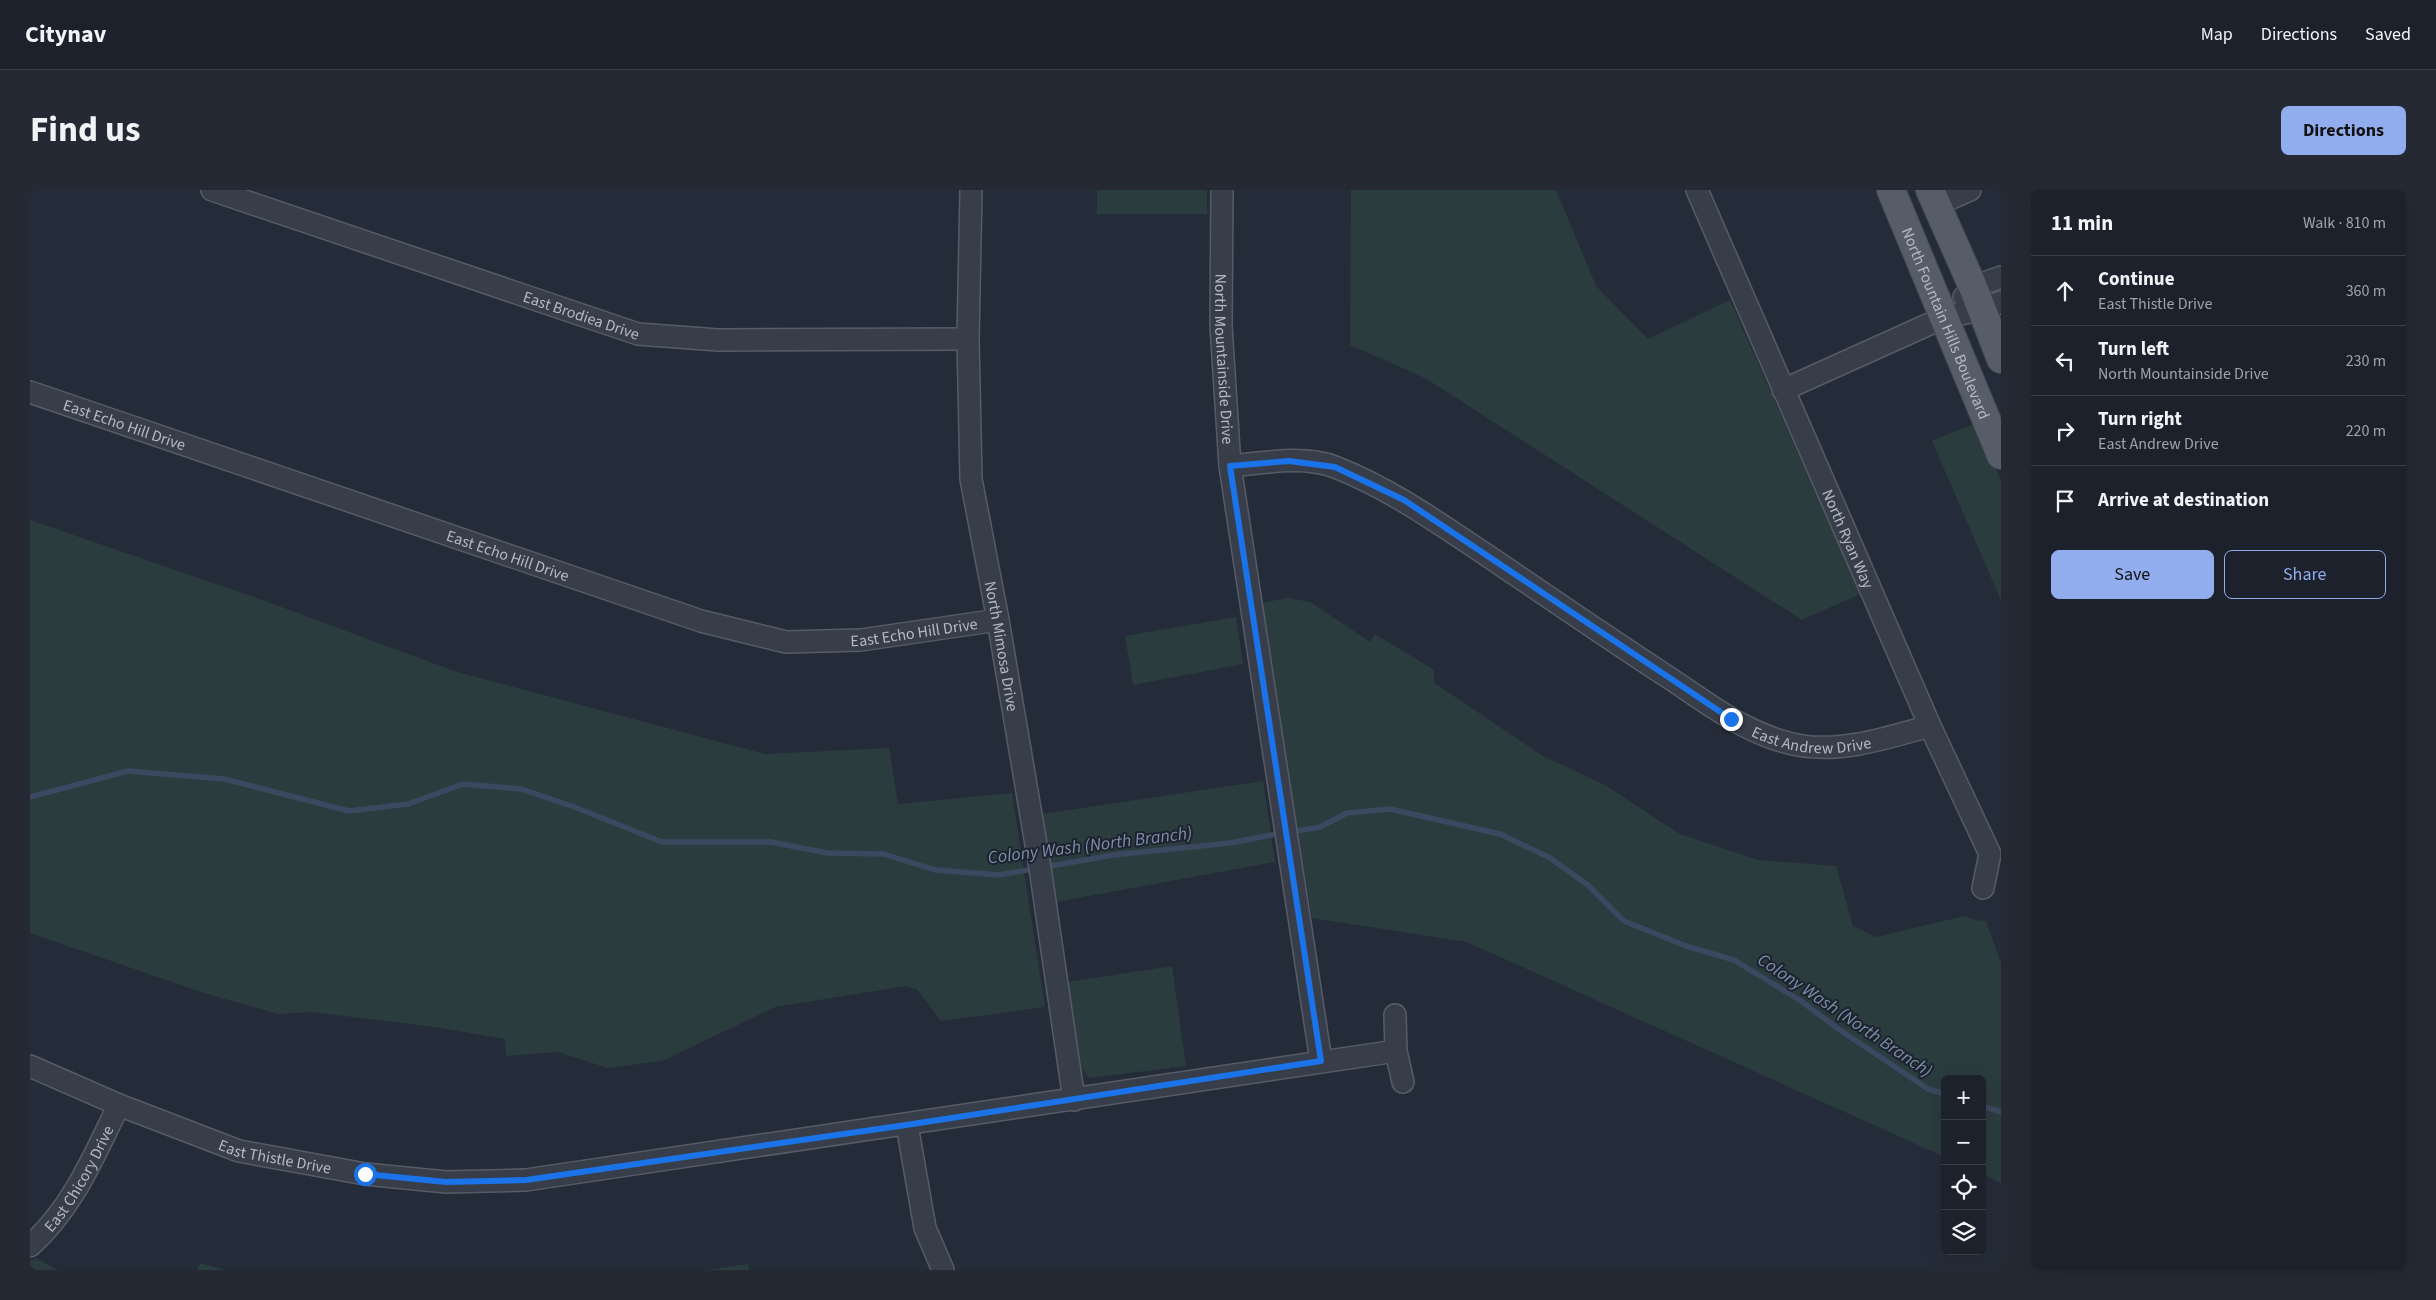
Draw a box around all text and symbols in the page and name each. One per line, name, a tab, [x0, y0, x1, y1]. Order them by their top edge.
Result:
text: Citynav	[25, 17, 106, 52]
text: Map	[2201, 22, 2233, 47]
text: Directions	[2261, 22, 2337, 47]
text: Saved	[2365, 22, 2411, 47]
text: Find us	[30, 105, 140, 155]
button: Directions	[2281, 106, 2406, 155]
text: 11 min	[2051, 208, 2113, 238]
text: Walk · 810 m	[2303, 212, 2386, 234]
street label: North Fountain Hills Boulevard	[1896, 224, 1995, 423]
text: Continue	[2098, 266, 2175, 293]
street label: North Mountainside Drive	[1209, 273, 1239, 445]
icon: ahead	[2051, 277, 2079, 305]
text: 360 m	[2346, 280, 2386, 302]
street label: East Brodiea Drive	[520, 286, 642, 346]
text: East Thistle Drive	[2098, 293, 2212, 315]
text: Turn left	[2098, 336, 2169, 363]
icon: left	[2051, 347, 2079, 375]
text: 230 m	[2346, 350, 2386, 372]
text: North Mountainside Drive	[2098, 363, 2269, 385]
street label: East Echo Hill Drive	[60, 394, 189, 456]
text: Turn right	[2098, 406, 2182, 433]
icon: right	[2051, 417, 2079, 445]
text: 220 m	[2346, 420, 2386, 442]
text: East Andrew Drive	[2098, 433, 2219, 455]
street label: North Ryan Way	[1816, 486, 1879, 592]
icon: arrive	[2051, 487, 2079, 515]
text: Arrive at destination	[2098, 487, 2269, 514]
street label: East Echo Hill Drive	[443, 525, 572, 587]
button: Save	[2051, 550, 2214, 599]
button: Share	[2224, 550, 2386, 599]
street label: North Mimosa Drive	[979, 579, 1023, 713]
street label: East Echo Hill Drive	[850, 613, 979, 652]
route end	[1720, 708, 1743, 731]
street label: East Andrew Drive	[1748, 721, 1873, 759]
water label: Colony Wash (North Branch)	[986, 821, 1194, 870]
water label: Colony Wash (North Branch)	[1752, 948, 1937, 1083]
map controls	[1941, 1075, 1986, 1255]
button: +	[1941, 1075, 1986, 1120]
button: −	[1941, 1120, 1986, 1165]
street label: East Chicory Drive	[39, 1122, 119, 1237]
street label: East Thistle Drive	[215, 1134, 333, 1180]
route start	[354, 1163, 377, 1186]
button: locate	[1941, 1165, 1986, 1210]
button: layers	[1941, 1210, 1986, 1255]

